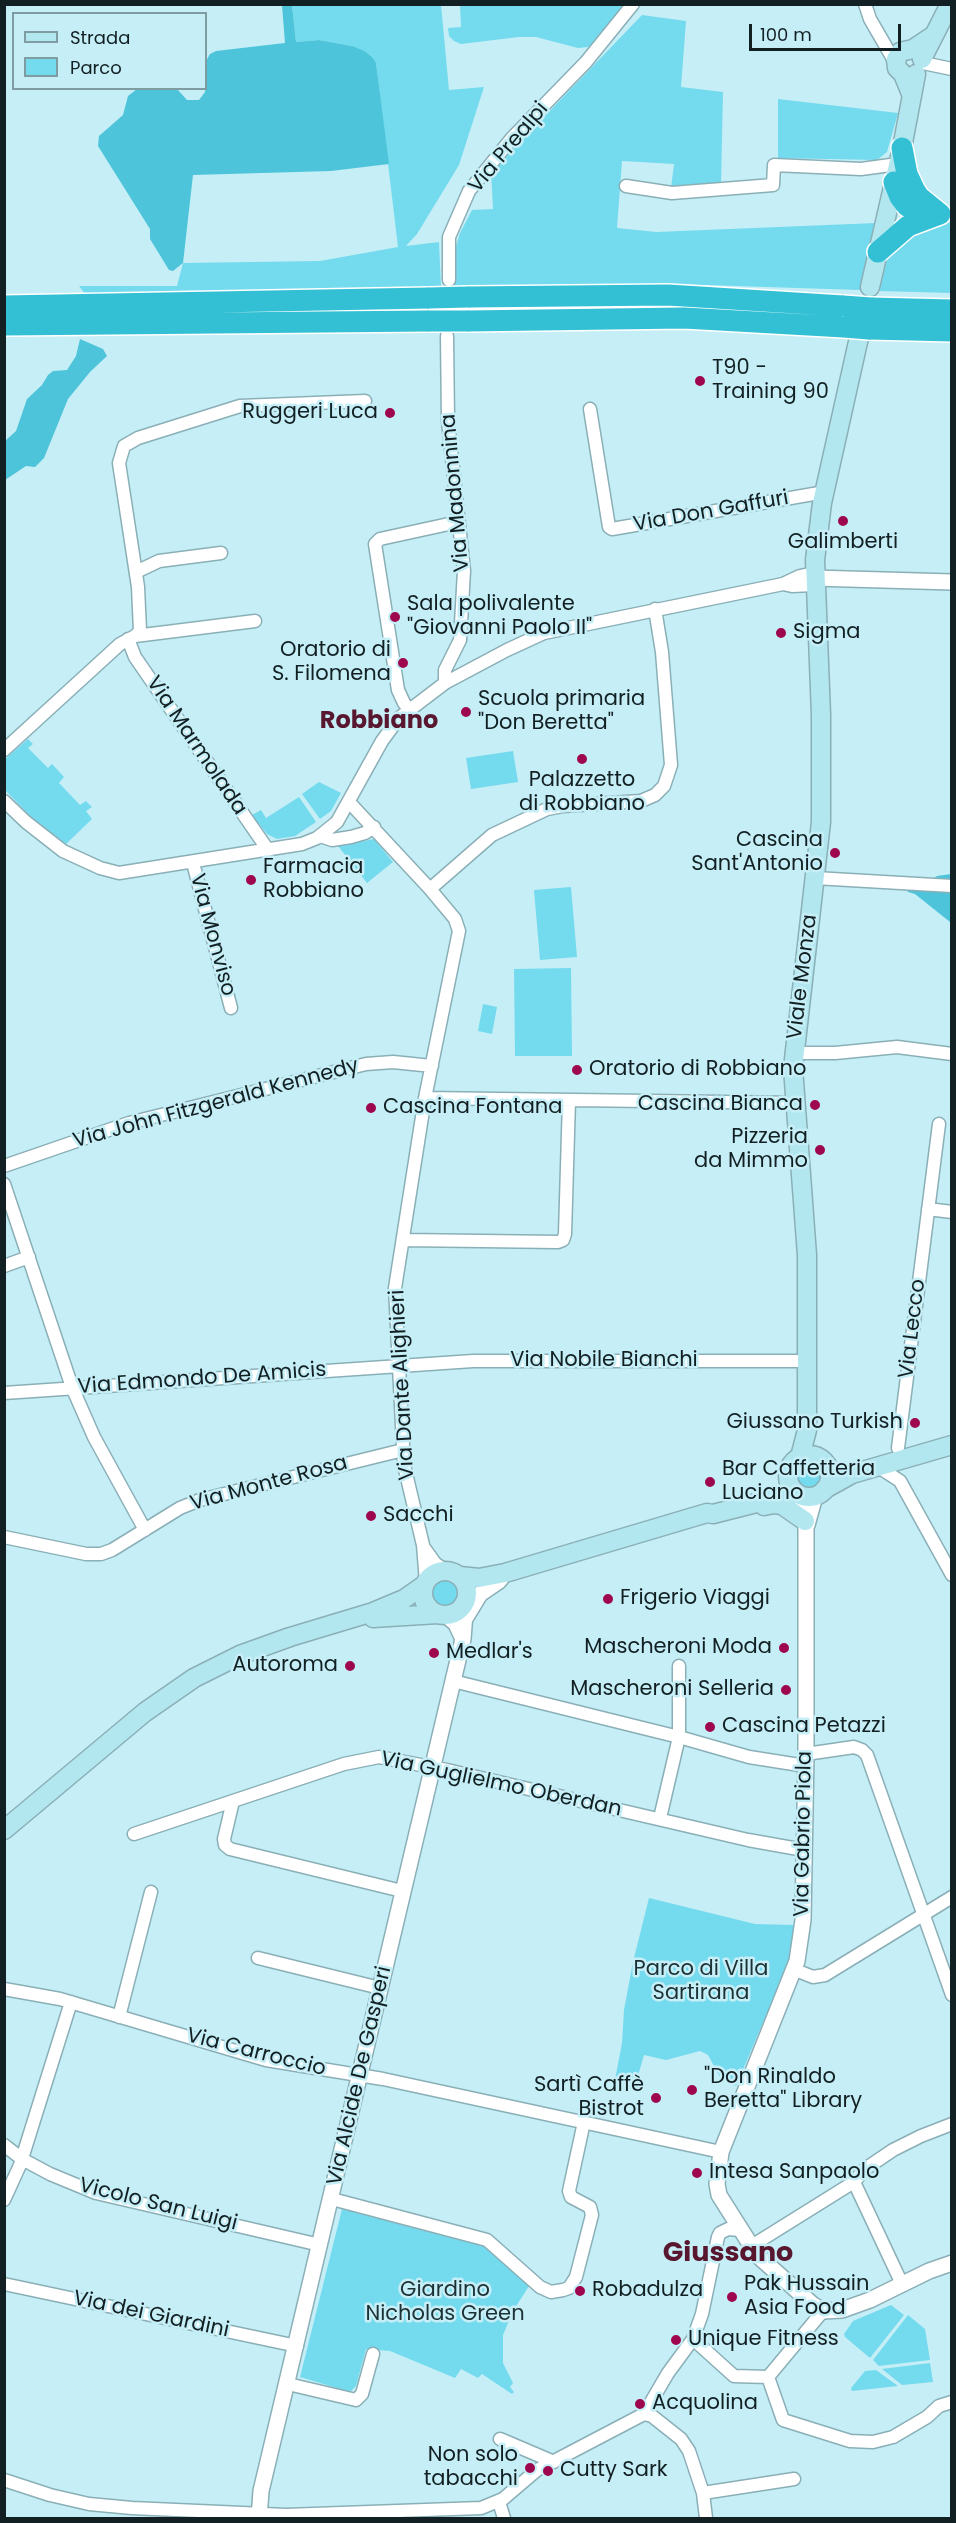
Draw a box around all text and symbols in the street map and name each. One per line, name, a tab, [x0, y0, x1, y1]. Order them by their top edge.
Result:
legend	[12, 12, 207, 90]
scale bar	[752, 12, 904, 50]
text: 100 m	[760, 22, 812, 47]
text: Strada	[70, 25, 130, 50]
text: Parco	[70, 55, 122, 80]
street label: Via Prealpi	[464, 97, 554, 199]
place label: T90 - Training 90	[712, 356, 829, 406]
marker: T90 - Training 90	[693, 374, 707, 388]
place label: Ruggeri Luca	[242, 400, 378, 426]
marker: Ruggeri Luca	[383, 406, 397, 420]
street label: Via Madonnina	[437, 413, 475, 573]
street label: Via Don Gaffuri	[631, 486, 791, 538]
marker: Galimberti	[836, 514, 850, 528]
place label: Galimberti	[788, 530, 898, 556]
place label: Sala polivalente "Giovanni Paolo II"	[407, 592, 592, 642]
marker: Sala polivalente "Giovanni Paolo II"	[388, 610, 402, 624]
place label: Sigma	[793, 620, 861, 646]
marker: Sigma	[774, 626, 788, 640]
place label: Oratorio di S. Filomena	[272, 638, 391, 688]
marker: Oratorio di S. Filomena	[396, 656, 410, 670]
street label: Via Marmolada	[140, 672, 252, 820]
place label: Scuola primaria "Don Beretta"	[478, 687, 645, 737]
marker: Scuola primaria "Don Beretta"	[459, 705, 473, 719]
district label: Robbiano	[320, 708, 438, 736]
marker: Palazzetto di Robbiano	[575, 752, 589, 766]
place label: Palazzetto di Robbiano	[519, 768, 645, 818]
place label: Cascina Sant'Antonio	[691, 828, 823, 878]
marker: Cascina Sant'Antonio	[828, 846, 842, 860]
place label: Farmacia Robbiano	[263, 855, 364, 905]
street label: Via Monviso	[184, 871, 240, 999]
marker: Farmacia Robbiano	[244, 873, 258, 887]
street label: Viale Monza	[783, 913, 823, 1041]
street label: Via John Fitzgerald Kennedy	[70, 1054, 362, 1154]
place label: Oratorio di Robbiano	[589, 1057, 806, 1083]
marker: Oratorio di Robbiano	[570, 1063, 584, 1077]
place label: Cascina Bianca	[638, 1092, 803, 1118]
place label: Cascina Fontana	[383, 1095, 562, 1121]
marker: Cascina Bianca	[808, 1098, 822, 1112]
marker: Cascina Fontana	[364, 1101, 378, 1115]
place label: Pizzeria da Mimmo	[694, 1125, 808, 1175]
marker: Pizzeria da Mimmo	[813, 1143, 827, 1157]
street label: Via Lecco	[894, 1278, 932, 1380]
street label: Via Dante Alighieri	[385, 1289, 421, 1481]
street label: Via Nobile Bianchi	[510, 1348, 698, 1374]
street label: Via Edmondo De Amicis	[77, 1358, 327, 1400]
place label: Giussano Turkish	[726, 1410, 903, 1436]
marker: Giussano Turkish	[908, 1416, 922, 1430]
street label: Via Monte Rosa	[188, 1451, 350, 1517]
place label: Bar Caffetteria Luciano	[722, 1457, 875, 1507]
marker: Bar Caffetteria Luciano	[703, 1475, 717, 1489]
place label: Sacchi	[383, 1503, 454, 1529]
marker: Sacchi	[364, 1509, 378, 1523]
place label: Frigerio Viaggi	[620, 1586, 770, 1612]
marker: Frigerio Viaggi	[601, 1592, 615, 1606]
place label: Mascheroni Moda	[584, 1635, 772, 1661]
place label: Medlar's	[446, 1640, 533, 1666]
marker: Mascheroni Moda	[777, 1641, 791, 1655]
marker: Medlar's	[427, 1646, 441, 1660]
place label: Autoroma	[232, 1653, 338, 1679]
marker: Autoroma	[343, 1659, 357, 1673]
place label: Mascheroni Selleria	[570, 1677, 774, 1703]
marker: Mascheroni Selleria	[779, 1683, 793, 1697]
place label: Cascina Petazzi	[722, 1714, 886, 1740]
marker: Cascina Petazzi	[703, 1720, 717, 1734]
street label: Via Guglielmo Oberdan	[378, 1747, 624, 1823]
street label: Via Gabrio Piola	[790, 1751, 818, 1917]
park label: Parco di Villa Sartirana	[634, 1957, 768, 2007]
street label: Via Alcide De Gasperi	[322, 1964, 398, 2188]
street label: Via Carroccio	[184, 2024, 328, 2082]
place label: "Don Rinaldo Beretta" Library	[704, 2065, 862, 2115]
place label: Sartì Caffè Bistrot	[534, 2073, 644, 2123]
marker: "Don Rinaldo Beretta" Library	[685, 2083, 699, 2097]
marker: Sartì Caffè Bistrot	[649, 2091, 663, 2105]
place label: Intesa Sanpaolo	[709, 2160, 879, 2186]
marker: Intesa Sanpaolo	[690, 2166, 704, 2180]
street label: Vicolo San Luigi	[76, 2173, 240, 2237]
district label: Giussano	[663, 2238, 793, 2270]
place label: Pak Hussain Asia Food	[744, 2272, 869, 2322]
park label: Giardino Nicholas Green	[365, 2278, 525, 2328]
place label: Robadulza	[592, 2278, 703, 2304]
marker: Robadulza	[573, 2284, 587, 2298]
street label: Via dei Giardini	[71, 2286, 231, 2344]
marker: Pak Hussain Asia Food	[725, 2290, 739, 2304]
place label: Unique Fitness	[688, 2327, 839, 2353]
marker: Unique Fitness	[669, 2333, 683, 2347]
place label: Acquolina	[652, 2391, 758, 2417]
marker: Acquolina	[633, 2397, 647, 2411]
place label: Non solo tabacchi	[424, 2443, 518, 2493]
place label: Cutty Sark	[560, 2458, 668, 2484]
marker: Non solo tabacchi	[523, 2461, 537, 2475]
marker: Cutty Sark	[541, 2464, 555, 2478]

